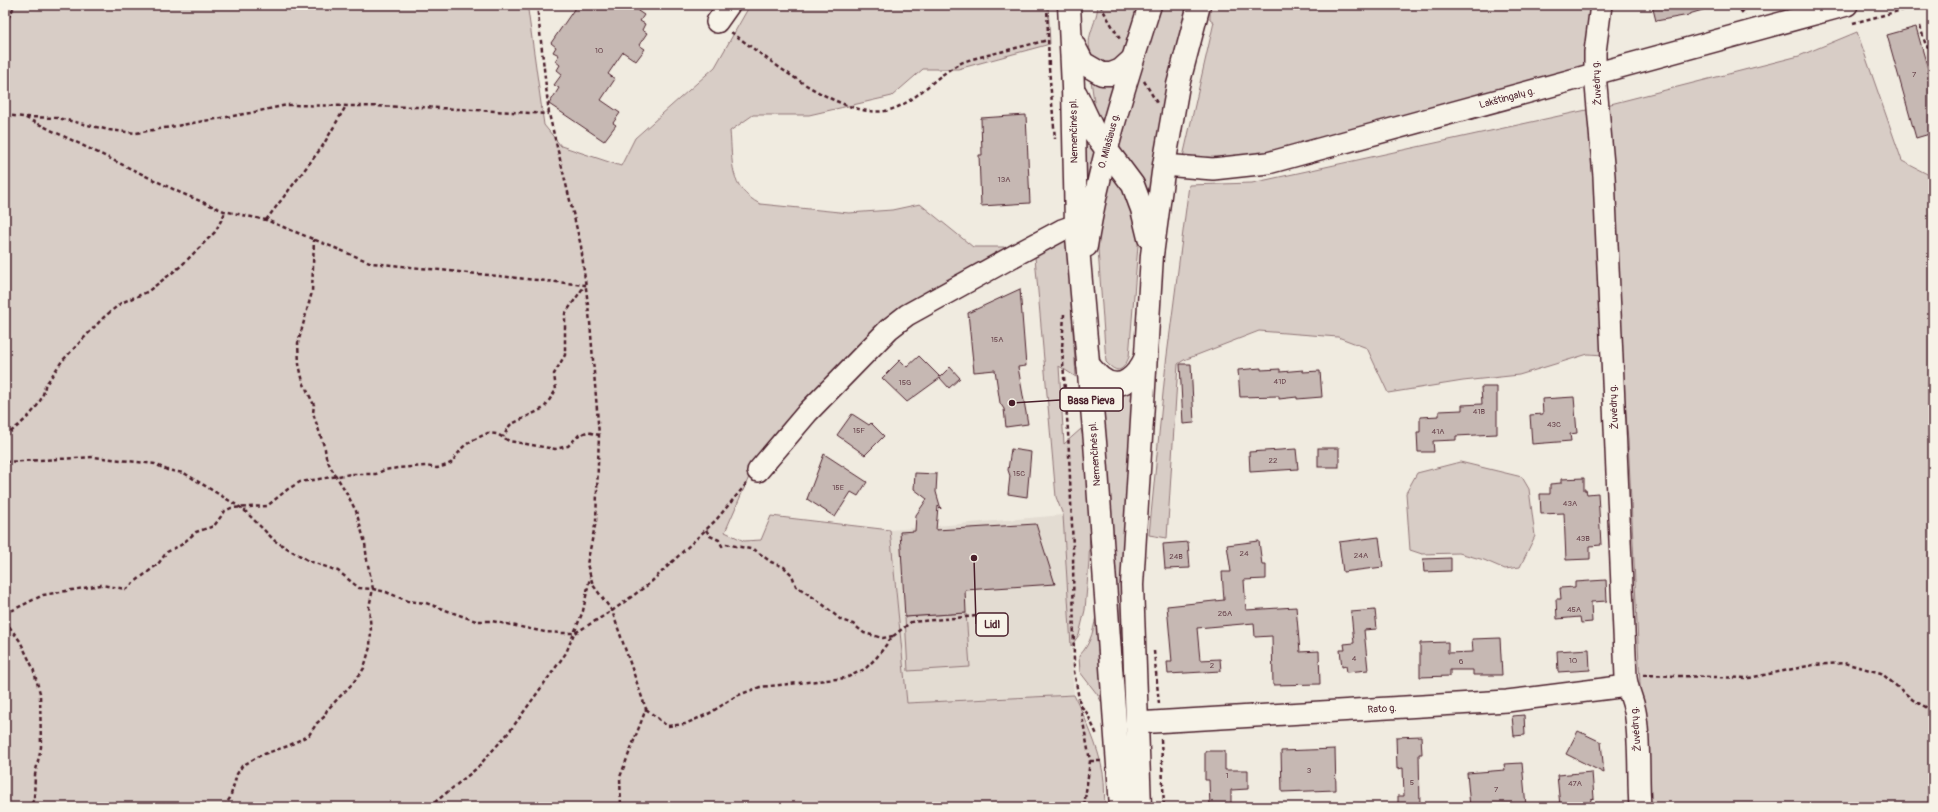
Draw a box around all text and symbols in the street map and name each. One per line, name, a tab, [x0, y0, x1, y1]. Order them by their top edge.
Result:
house number: 10	[595, 46, 604, 55]
street label: Žuvėdrų g.	[1588, 60, 1605, 106]
house number: 7	[1912, 70, 1917, 79]
street label: Lakštingalų g.	[1478, 85, 1536, 111]
street label: Nemenčinės pl.	[1067, 99, 1081, 163]
street label: O. Milašiaus g.	[1096, 112, 1122, 170]
house number: 13A	[998, 175, 1010, 184]
house number: 15A	[991, 335, 1003, 344]
house number: 41D	[1274, 377, 1286, 386]
house number: 15G	[899, 378, 911, 387]
street label: Žuvėdrų g.	[1606, 384, 1621, 430]
callout: Basa Pieva	[1060, 388, 1123, 411]
text: Basa Pieva	[1067, 394, 1115, 407]
house number: 41B	[1473, 407, 1486, 416]
house number: 43C	[1547, 420, 1561, 429]
street label: Nemenčinės pl.	[1087, 421, 1103, 487]
house number: 15F	[853, 426, 865, 435]
house number: 41A	[1432, 427, 1444, 436]
house number: 22	[1269, 456, 1278, 465]
house number: 15C	[1013, 469, 1025, 478]
house number: 15E	[832, 483, 844, 492]
house number: 43A	[1563, 499, 1577, 508]
house number: 43B	[1576, 534, 1590, 543]
house number: 24	[1239, 549, 1249, 558]
house number: 24A	[1354, 551, 1368, 560]
house number: 24B	[1169, 552, 1183, 561]
house number: 45A	[1567, 605, 1581, 614]
house number: 26A	[1218, 609, 1232, 618]
callout: Lidl	[976, 613, 1008, 636]
text: Lidl	[984, 618, 1000, 631]
house number: 4	[1352, 654, 1357, 663]
house number: 10	[1569, 656, 1578, 665]
house number: 6	[1459, 657, 1464, 666]
house number: 2	[1210, 661, 1215, 670]
street label: Rato g.	[1367, 702, 1397, 716]
street label: Žuvėdrų g.	[1627, 706, 1644, 752]
house number: 3	[1307, 766, 1312, 775]
house number: 1	[1225, 771, 1229, 780]
house number: 5	[1410, 778, 1414, 787]
house number: 47A	[1568, 779, 1582, 788]
house number: 7	[1494, 785, 1499, 794]

